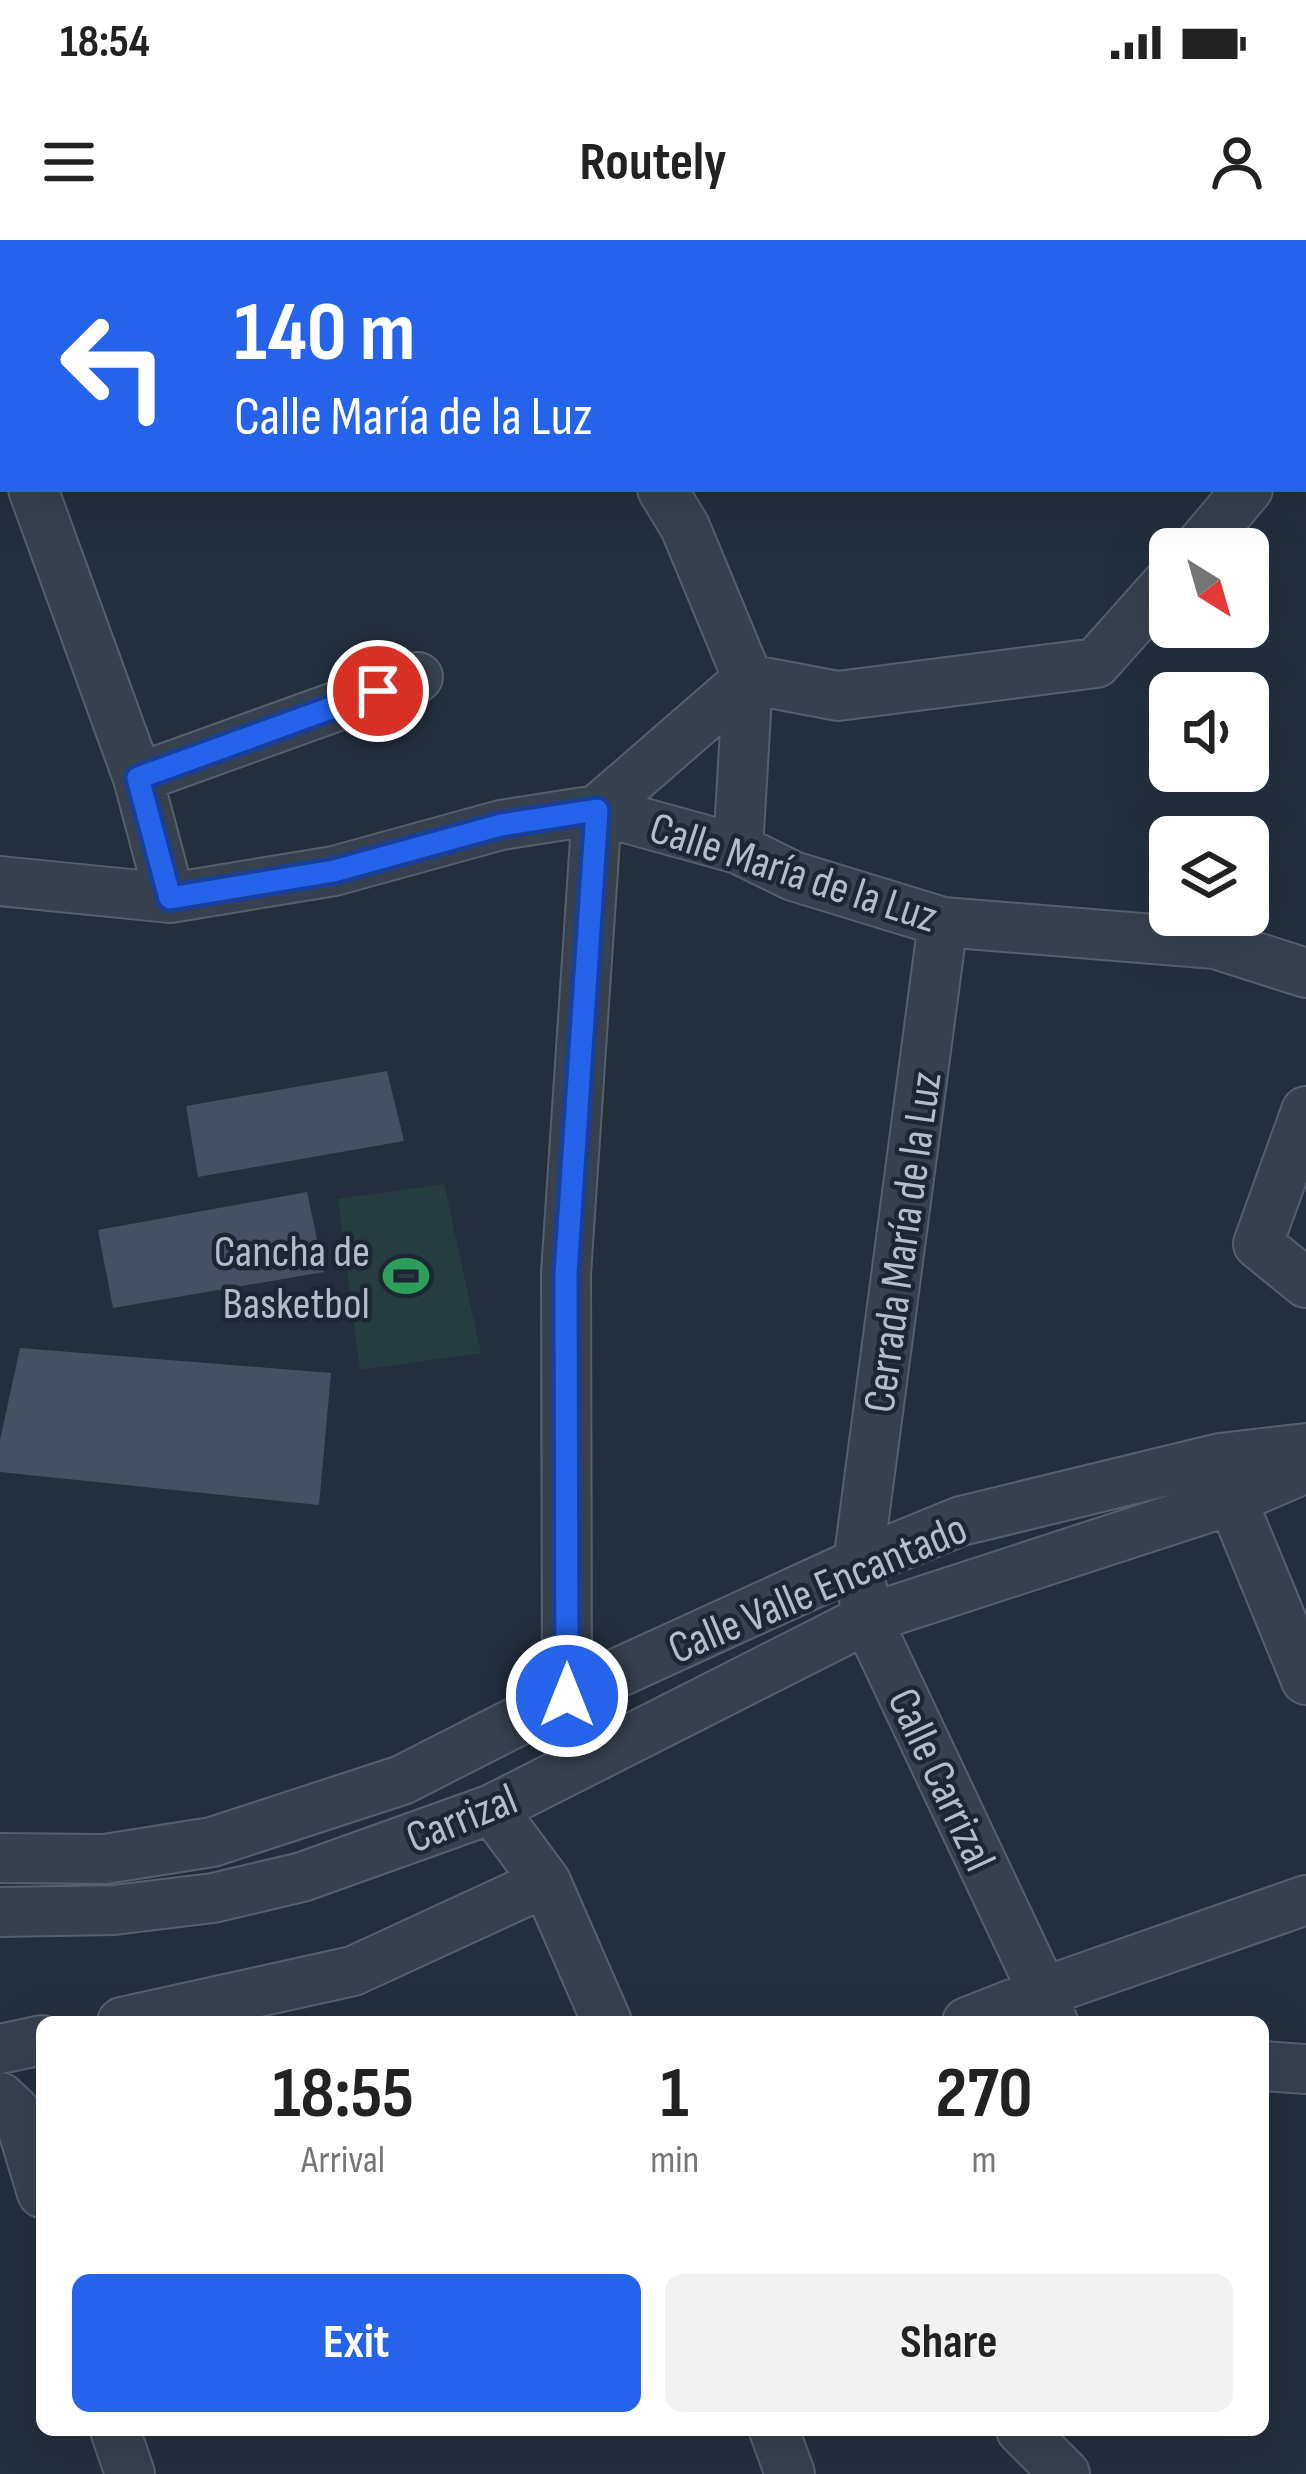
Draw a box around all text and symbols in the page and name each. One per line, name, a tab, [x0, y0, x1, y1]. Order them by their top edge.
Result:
text: 18:54	[60, 15, 150, 70]
icon: menu	[36, 129, 102, 195]
icon: person	[1204, 129, 1270, 195]
text: Routely	[579, 130, 727, 195]
text: 140 m	[234, 283, 415, 384]
icon: left	[36, 288, 192, 444]
text: Calle María de la Luz	[234, 385, 592, 450]
north arrow	[1149, 528, 1269, 648]
map controls	[1149, 528, 1269, 936]
pin	[327, 640, 429, 742]
icon: arrive	[345, 658, 411, 724]
button: sound	[1149, 672, 1269, 792]
street label: Calle María de la Luz	[643, 801, 944, 946]
button: layers	[1149, 816, 1269, 936]
street label: Cerrada María de la Luz	[852, 1068, 955, 1416]
place label: Cancha de Basketbol	[214, 1225, 370, 1332]
sports icon: Cancha de Basketbol	[381, 1251, 431, 1301]
street label: Calle Valle Encantado	[660, 1502, 976, 1677]
position arrow	[504, 1633, 630, 1759]
street label: Calle Carrizal	[875, 1680, 1007, 1880]
street label: Carrizal	[399, 1772, 525, 1866]
text: 18:55	[272, 2051, 414, 2138]
text: 1	[661, 2051, 689, 2138]
text: 270	[936, 2051, 1033, 2138]
text: Arrival	[301, 2137, 385, 2184]
text: min	[650, 2137, 699, 2184]
text: m	[972, 2137, 997, 2184]
button: Exit	[72, 2274, 641, 2412]
button: Share	[665, 2274, 1233, 2412]

